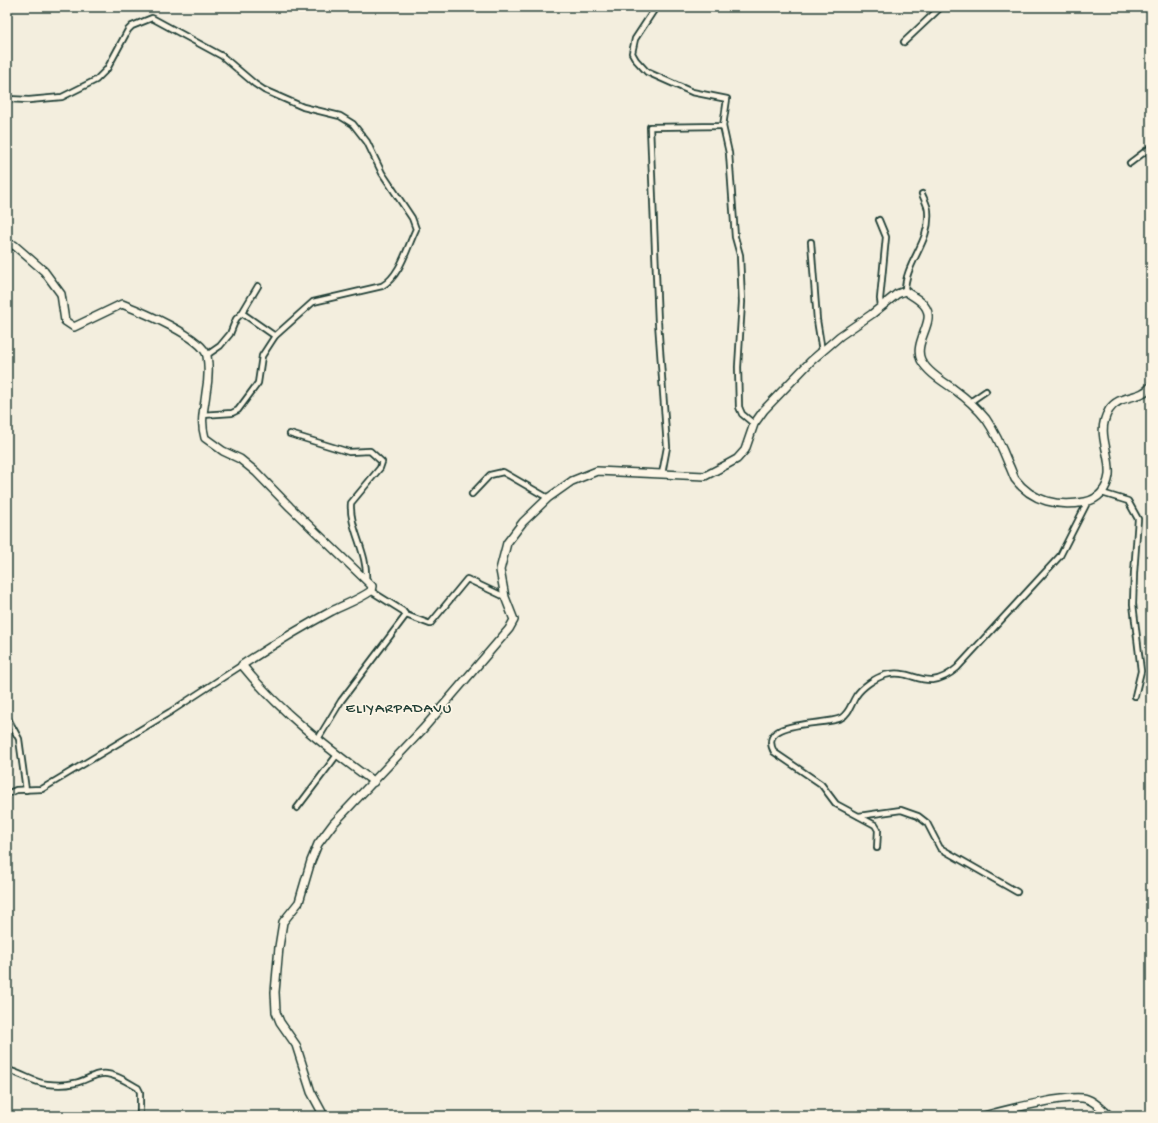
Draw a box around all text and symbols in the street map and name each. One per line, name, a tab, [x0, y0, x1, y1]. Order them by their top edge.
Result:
district label: ELIYARPADAVU	[346, 700, 452, 718]

